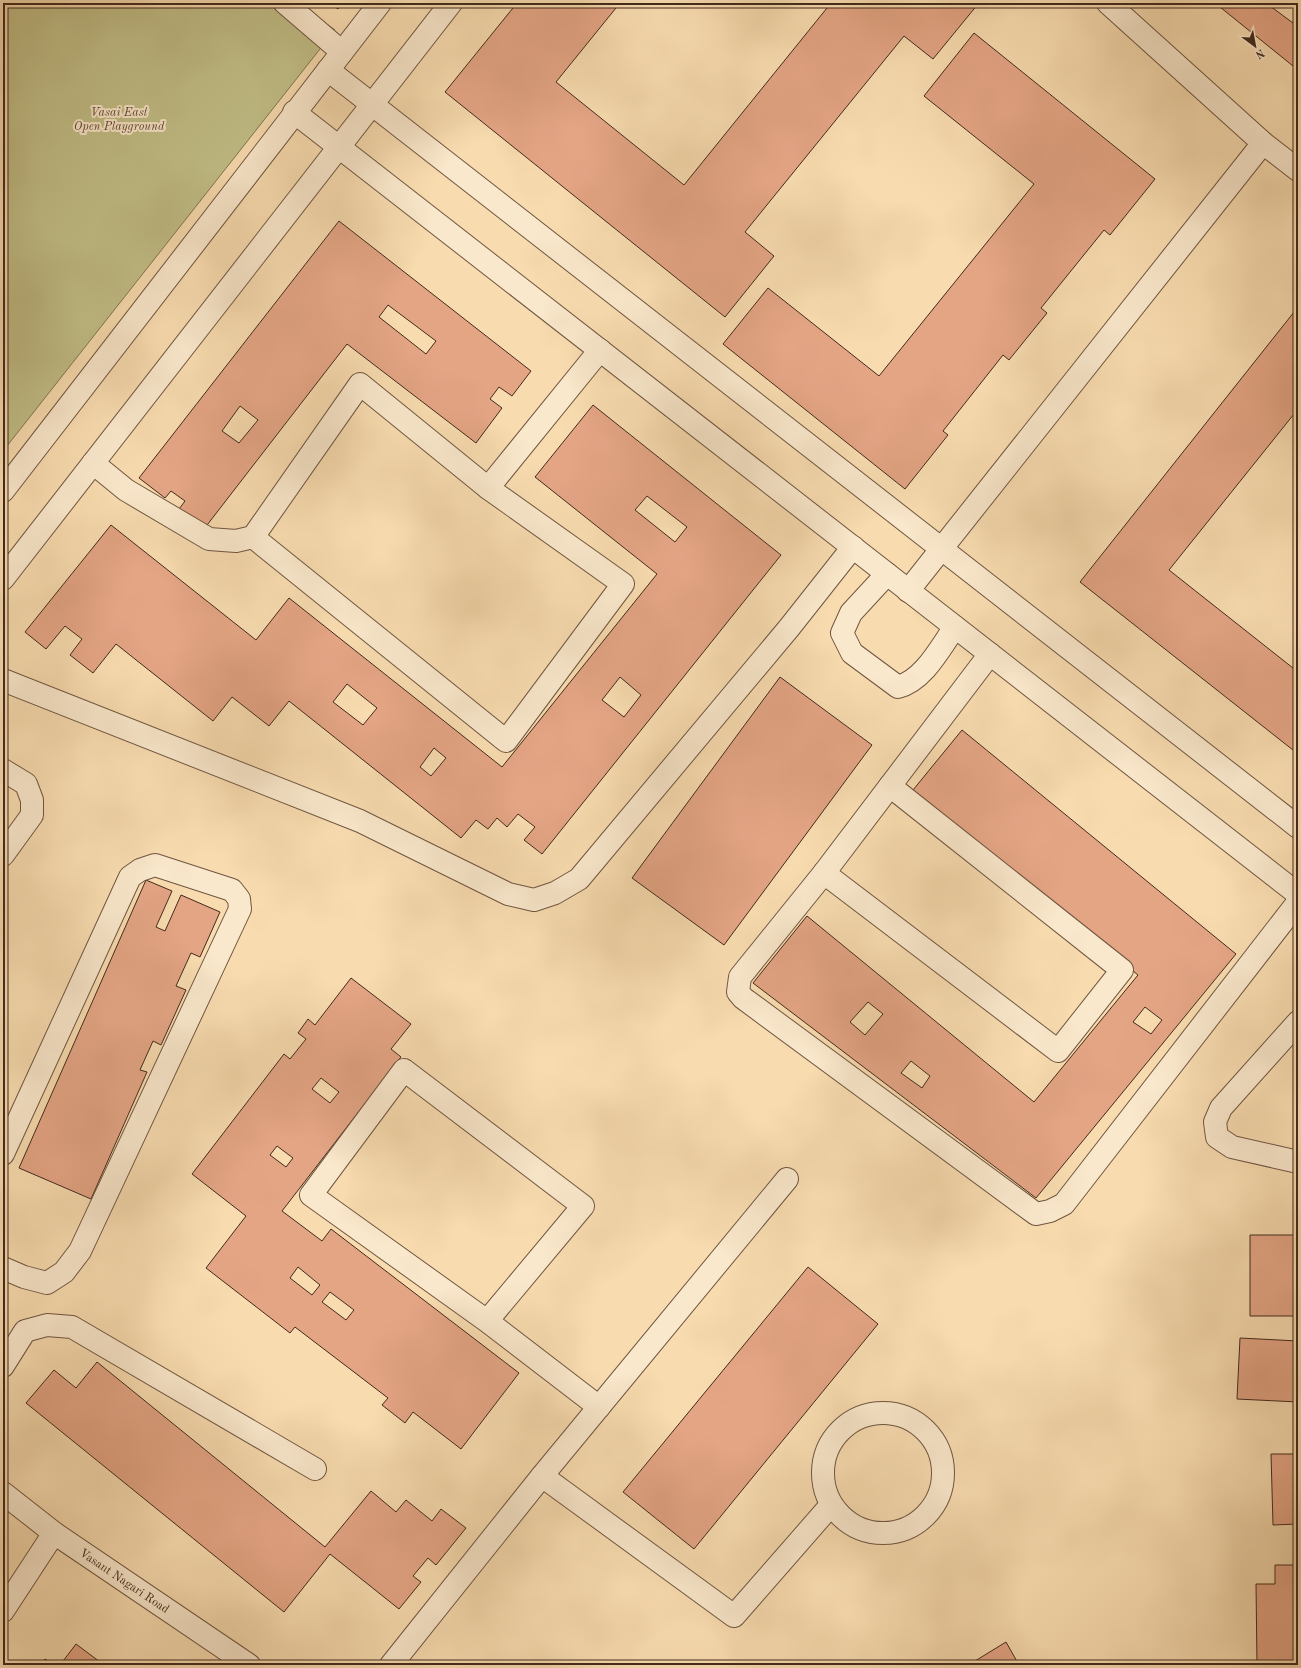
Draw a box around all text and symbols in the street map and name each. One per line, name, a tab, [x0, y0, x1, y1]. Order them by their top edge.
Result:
north arrow	[1235, 26, 1275, 66]
text: N	[1253, 46, 1266, 60]
park label: Vasai East Open Playground	[74, 107, 165, 133]
street label: Vasant Nagari Road	[77, 1547, 171, 1616]

